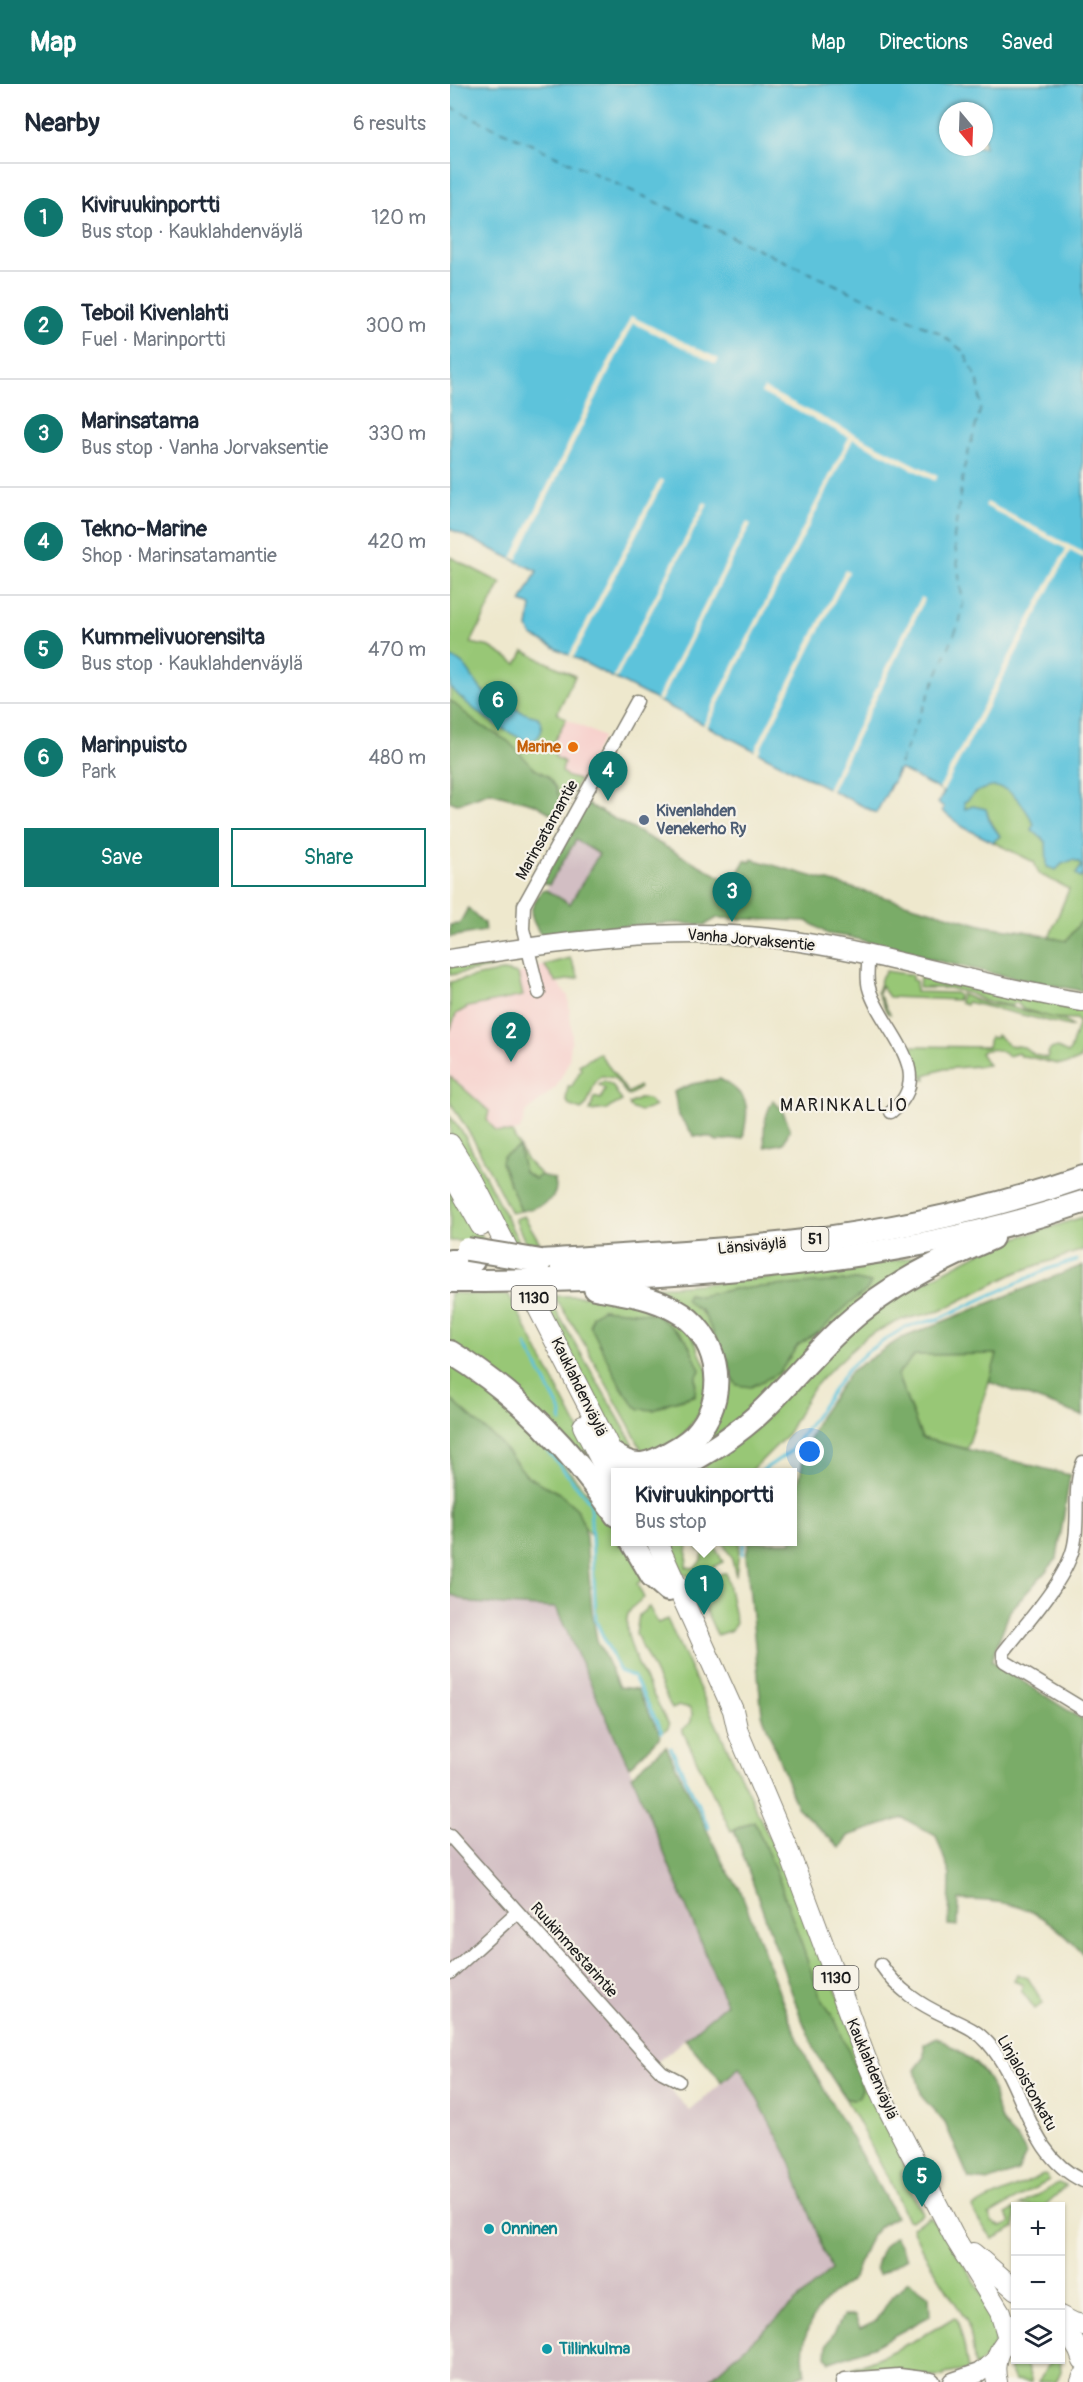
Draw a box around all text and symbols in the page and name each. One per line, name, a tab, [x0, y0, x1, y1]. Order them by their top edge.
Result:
text: Map	[30, 25, 76, 60]
text: Map	[811, 29, 846, 56]
text: Directions	[879, 29, 968, 56]
text: Saved	[1001, 29, 1053, 56]
north arrow	[939, 102, 993, 156]
text: Nearby	[24, 107, 100, 139]
text: 6 results	[353, 111, 426, 136]
text: Kiviruukinportti	[81, 191, 220, 219]
text: 1	[40, 205, 47, 230]
text: 120 m	[371, 205, 426, 230]
text: Bus stop · Kauklahdenväylä	[81, 219, 303, 244]
text: Teboil Kivenlahti	[81, 299, 228, 327]
text: 2	[38, 313, 49, 338]
text: 300 m	[365, 313, 426, 338]
text: Fuel · Marinportti	[81, 327, 225, 352]
text: Marinsatama	[81, 407, 199, 435]
text: 3	[38, 421, 49, 446]
text: 330 m	[368, 421, 426, 446]
text: Bus stop · Vanha Jorvaksentie	[81, 435, 328, 460]
text: Tekno-Marine	[81, 515, 207, 543]
text: 4	[38, 529, 49, 554]
text: 420 m	[367, 529, 426, 554]
text: Shop · Marinsatamantie	[81, 543, 277, 568]
text: Kummelivuorensilta	[81, 623, 265, 651]
text: 5	[38, 637, 49, 662]
text: 470 m	[368, 637, 426, 662]
text: Bus stop · Kauklahdenväylä	[81, 651, 303, 676]
pin: 6	[478, 682, 518, 731]
text: Marinpuisto	[81, 731, 187, 759]
place label: Marine	[517, 737, 562, 757]
marker: Marine	[566, 740, 580, 754]
text: 6	[38, 745, 49, 770]
text: 480 m	[369, 745, 426, 770]
pin: 4	[588, 752, 628, 801]
text: Park	[81, 759, 116, 784]
street label: Marinsatamantie	[511, 776, 583, 884]
place label: Kivenlahden Venekerho Ry	[656, 801, 746, 839]
marker: Kivenlahden Venekerho Ry	[637, 813, 651, 827]
button: Save	[24, 828, 219, 887]
button: Share	[231, 828, 426, 887]
pin: 3	[712, 872, 752, 922]
street label: Vanha Jorvaksentie	[686, 924, 816, 956]
pin: 2	[492, 1012, 530, 1062]
district label: MARINKALLIO	[780, 1094, 908, 1117]
road number: 51	[802, 1227, 828, 1251]
street label: Länsiväylä	[717, 1233, 787, 1259]
road number: 1130	[512, 1286, 556, 1310]
street label: Kauklahdenväylä	[546, 1334, 612, 1440]
your location	[795, 1437, 824, 1466]
popup	[611, 1468, 797, 1546]
text: Kiviruukinportti	[635, 1481, 773, 1509]
text: Bus stop	[635, 1509, 707, 1534]
pin: 1	[684, 1566, 724, 1615]
street label: Ruukinmestarintie	[526, 1898, 622, 2002]
road number: 1130	[814, 1966, 858, 1990]
street label: Kauklahdenväylä	[842, 2015, 902, 2123]
street label: Linjaloistonkatu	[992, 2032, 1062, 2134]
pin: 5	[902, 2158, 942, 2207]
map controls	[1011, 2202, 1065, 2364]
button: +	[1011, 2202, 1065, 2256]
place label: Onninen	[501, 2219, 558, 2239]
marker: Onninen	[482, 2222, 496, 2236]
button: −	[1011, 2256, 1065, 2310]
button: layers	[1011, 2310, 1065, 2364]
place label: Tillinkulma	[558, 2339, 631, 2359]
marker: Tillinkulma	[540, 2342, 554, 2356]

